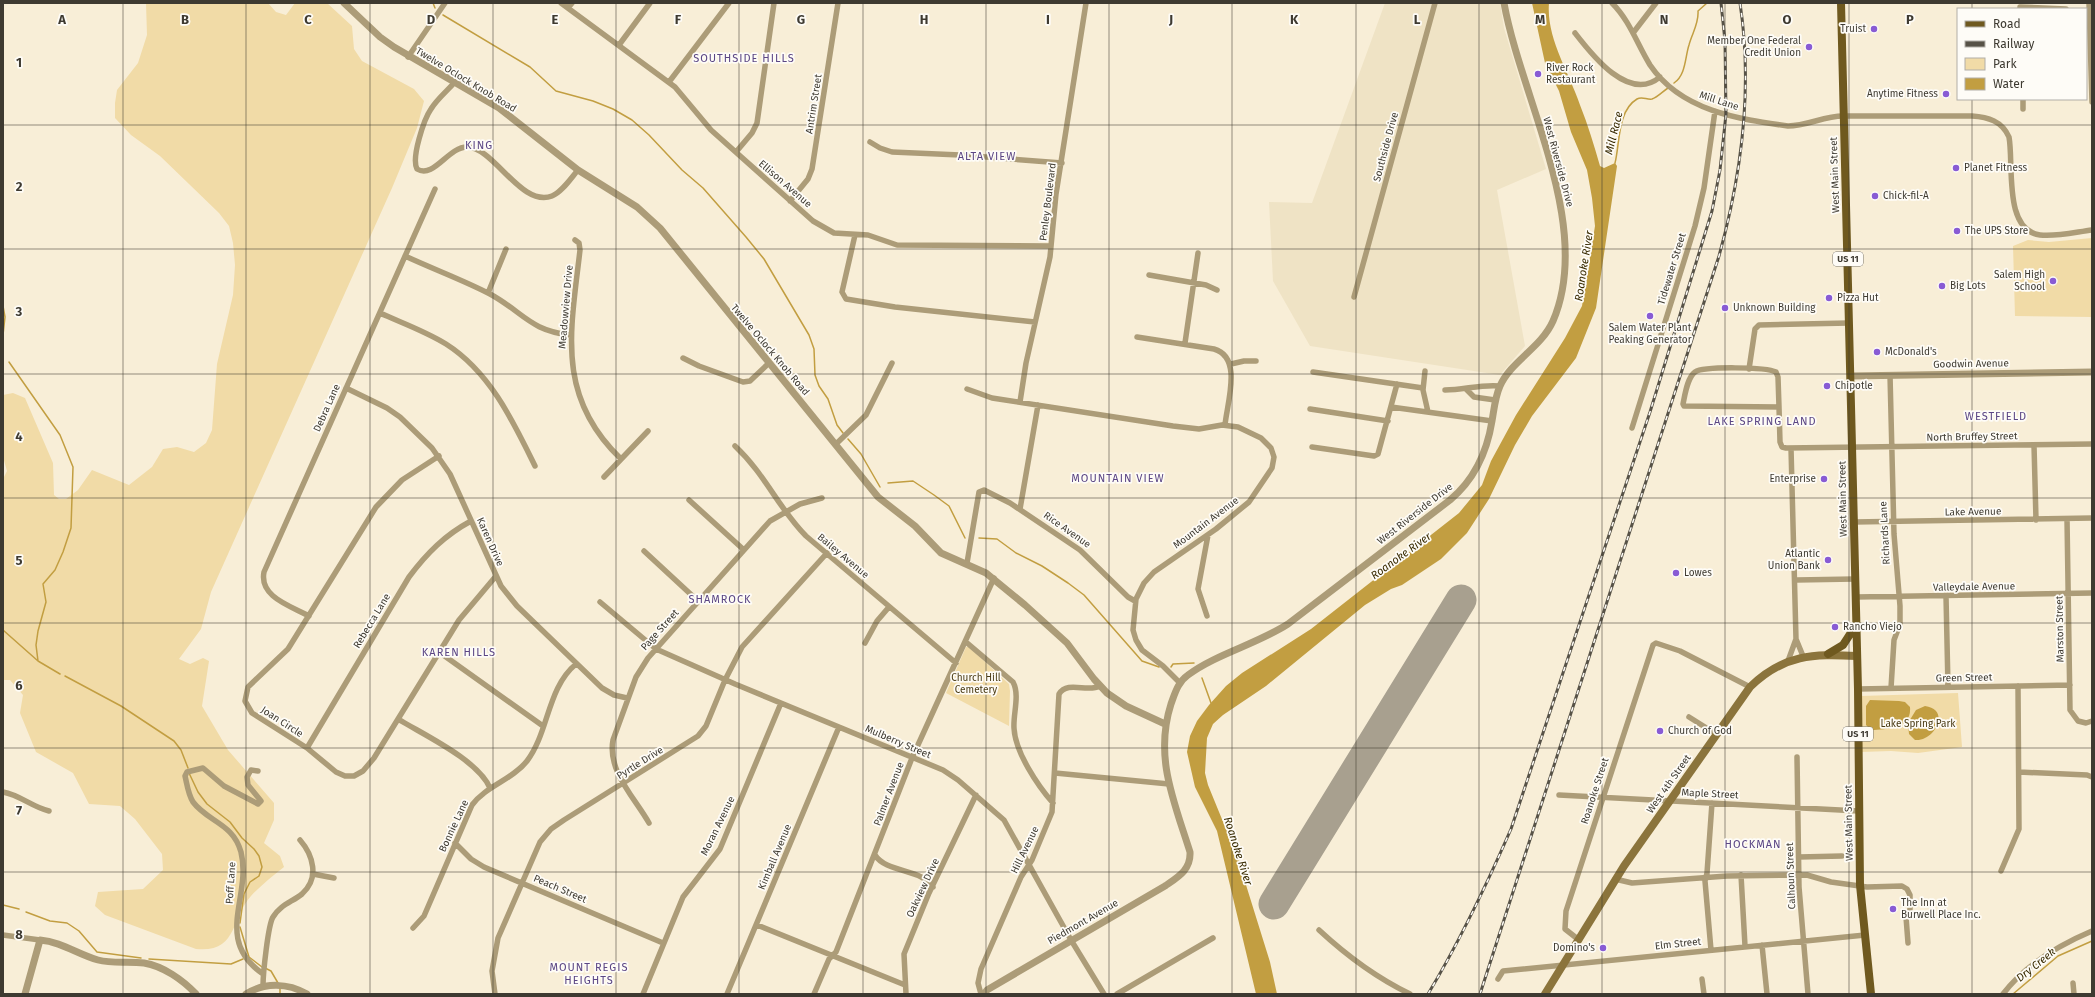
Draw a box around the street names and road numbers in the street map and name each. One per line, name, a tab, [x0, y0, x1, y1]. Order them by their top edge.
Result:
street label: Twelve Oclock Knob Road	[413, 45, 519, 115]
street label: Antrim Street	[803, 73, 825, 135]
street label: Mill Lane	[1698, 89, 1740, 113]
street label: Southside Drive	[1371, 111, 1401, 183]
street label: West Riverside Drive	[1540, 116, 1576, 208]
street label: West Main Street	[1828, 136, 1842, 213]
street label: Ellison Avenue	[756, 158, 814, 210]
street label: Penley Boulevard	[1037, 162, 1059, 242]
street label: Tidewater Street	[1655, 231, 1689, 306]
road number: US 11	[1833, 252, 1863, 266]
street label: Meadowview Drive	[556, 265, 576, 349]
street label: Twelve Oclock Knob Road	[728, 302, 812, 398]
street label: Goodwin Avenue	[1933, 357, 2009, 371]
street label: Debra Lane	[311, 382, 343, 434]
street label: North Bruffey Street	[1926, 430, 2018, 444]
street label: West Main Street	[1836, 460, 1850, 537]
street label: West Riverside Drive	[1375, 481, 1455, 547]
street label: Mountain Avenue	[1171, 494, 1241, 552]
street label: Richards Lane	[1877, 501, 1893, 565]
street label: Lake Avenue	[1945, 506, 2001, 518]
street label: Rice Avenue	[1041, 509, 1093, 551]
street label: Karen Drive	[474, 516, 506, 568]
street label: Bailey Avenue	[815, 531, 871, 581]
street label: Valleydale Avenue	[1933, 580, 2015, 594]
street label: Rebecca Lane	[351, 591, 393, 651]
street label: Marston Street	[2053, 595, 2067, 662]
street label: Page Street	[639, 607, 682, 653]
street label: Green Street	[1936, 672, 1993, 684]
street label: Joan Circle	[259, 704, 305, 740]
street label: Mulberry Street	[863, 723, 933, 761]
road number: US 11	[1843, 727, 1873, 741]
street label: Pyrtle Drive	[615, 744, 665, 782]
street label: West 4th Street	[1644, 752, 1694, 816]
street label: Roanoke Street	[1579, 756, 1611, 826]
street label: Palmer Avenue	[871, 760, 907, 828]
street label: West Main Street	[1842, 784, 1856, 861]
street label: Maple Street	[1681, 787, 1739, 802]
street label: Moran Avenue	[699, 794, 737, 858]
street label: Bonnie Lane	[437, 798, 471, 854]
street label: Kimball Avenue	[756, 822, 794, 892]
street label: Hill Avenue	[1008, 824, 1042, 876]
street label: Calhoun Street	[1784, 842, 1798, 910]
street label: Oakview Drive	[904, 857, 942, 919]
street label: Poff Lane	[224, 861, 238, 905]
street label: Peach Street	[532, 872, 589, 906]
street label: Piedmont Avenue	[1045, 897, 1121, 947]
street label: Elm Street	[1654, 936, 1702, 952]

